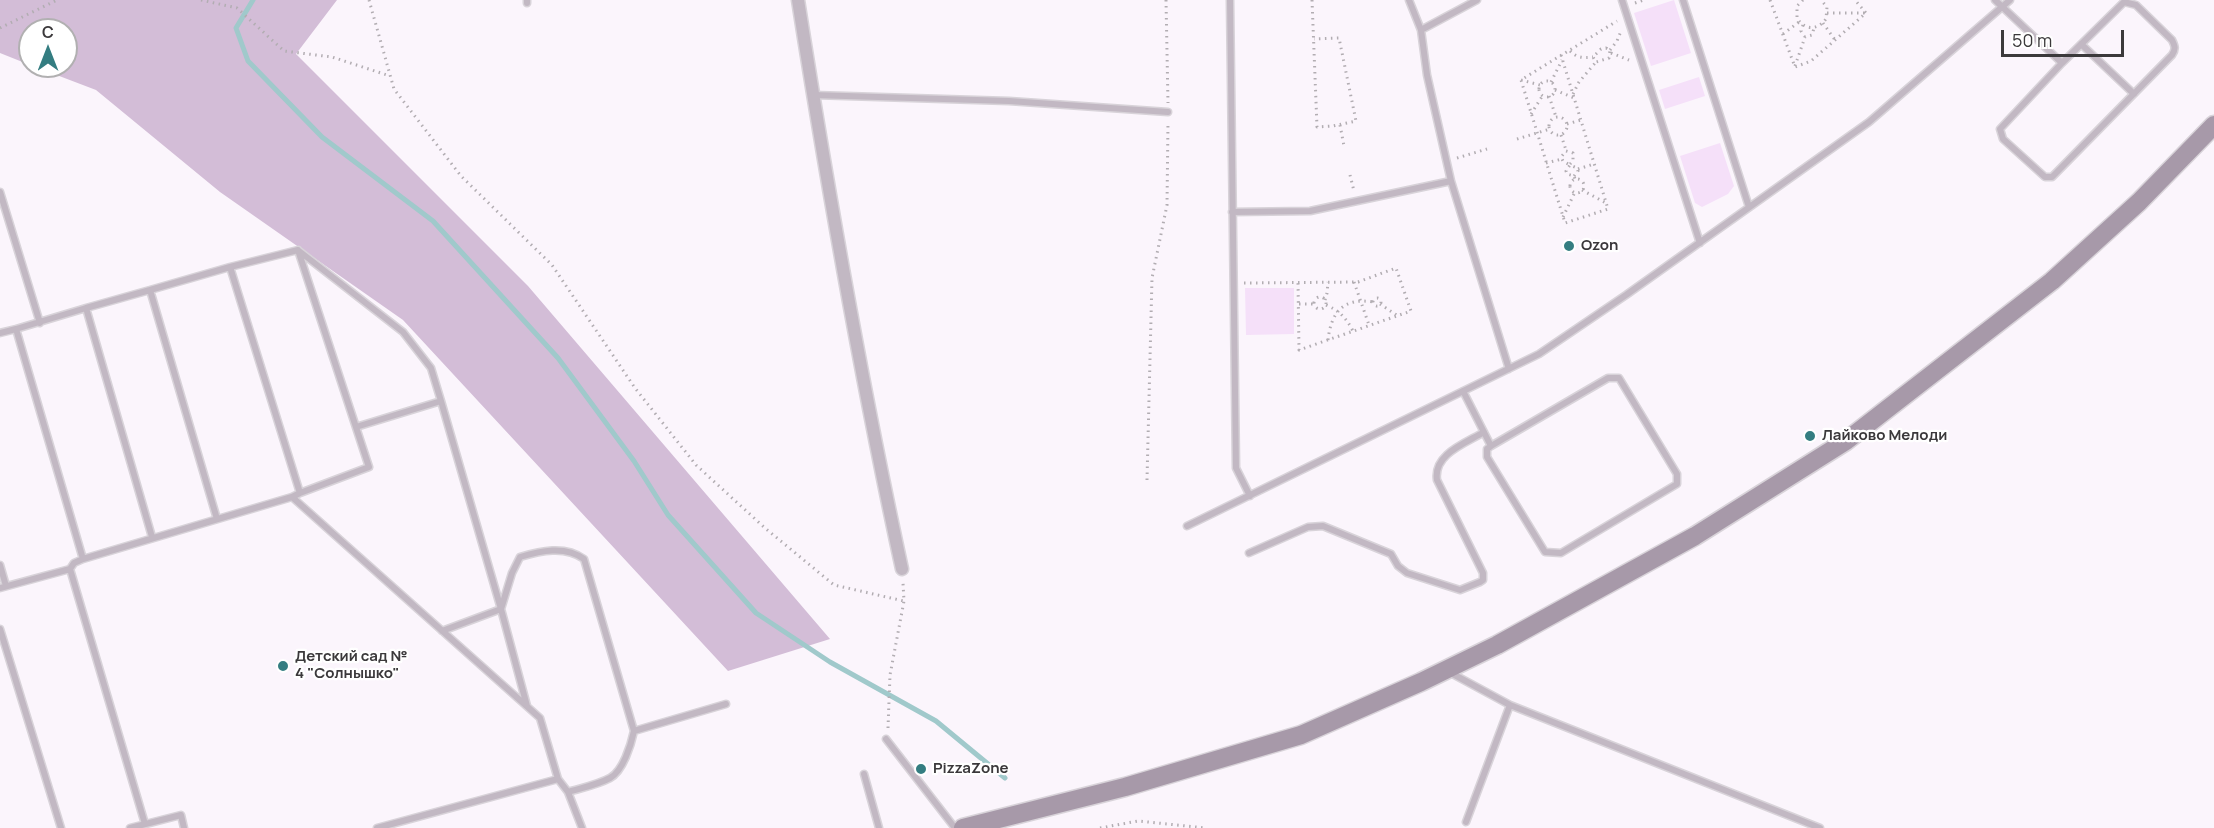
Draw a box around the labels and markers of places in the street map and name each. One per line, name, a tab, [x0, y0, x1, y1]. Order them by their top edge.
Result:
place label: Ozon	[1581, 237, 1618, 255]
marker: Ozon	[1562, 239, 1576, 253]
place label: Лайково Мелоди	[1822, 427, 1947, 445]
marker: Лайково Мелоди	[1803, 429, 1817, 443]
place label: Детский сад № 4 "Солнышко"	[295, 648, 407, 683]
marker: Детский сад № 4 "Солнышко"	[276, 659, 290, 673]
place label: PizzaZone	[933, 760, 1008, 778]
marker: PizzaZone	[914, 762, 928, 776]

